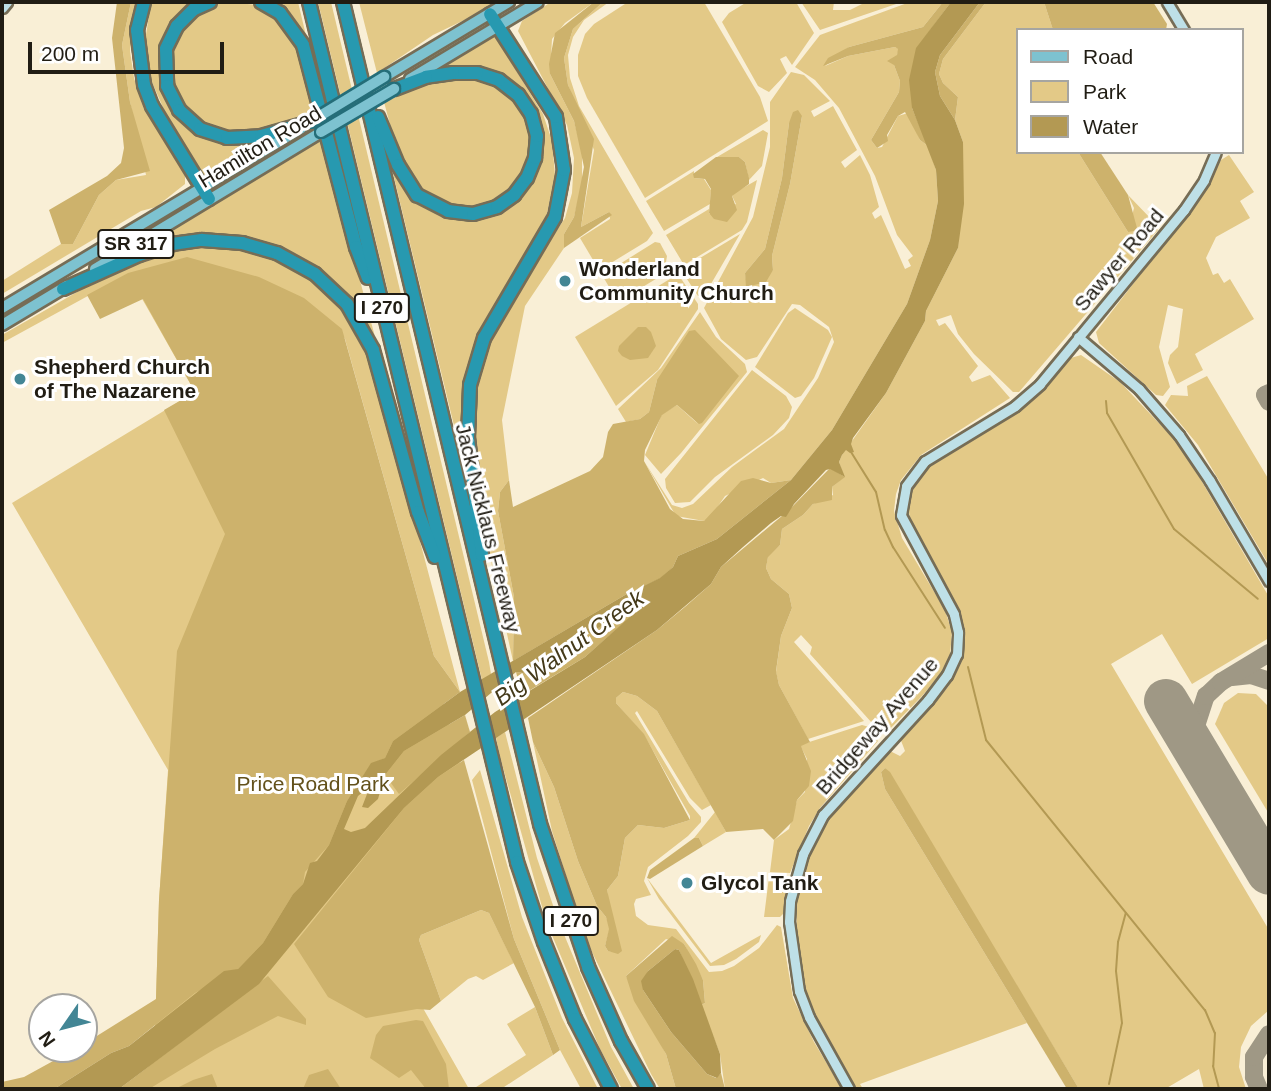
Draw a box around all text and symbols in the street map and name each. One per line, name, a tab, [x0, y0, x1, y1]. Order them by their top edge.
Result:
scale bar	[32, 28, 228, 72]
legend	[1016, 28, 1243, 154]
text: 200 m	[41, 42, 99, 65]
text: Road	[1083, 45, 1133, 68]
text: Park	[1083, 80, 1126, 103]
street label: Hamilton Road	[194, 100, 326, 194]
text: Water	[1083, 115, 1138, 138]
street label: Sawyer Road	[1069, 204, 1169, 316]
road number: SR 317	[96, 228, 176, 260]
place label: Wonderland Community Church	[579, 256, 774, 306]
marker: Wonderland Community Church	[557, 273, 573, 289]
road number: I 270	[352, 292, 412, 324]
place label: Shepherd Church of The Nazarene	[34, 354, 210, 404]
marker: Shepherd Church of The Nazarene	[12, 371, 28, 387]
street label: Jack Nicklaus Freeway	[450, 421, 526, 635]
water label: Big Walnut Creek	[489, 584, 649, 712]
street label: Bridgeway Avenue	[810, 652, 944, 800]
park label: Price Road Park	[237, 771, 389, 797]
place label: Glycol Tank	[701, 870, 818, 896]
marker: Glycol Tank	[679, 875, 695, 891]
road number: I 270	[541, 906, 601, 937]
north arrow	[28, 993, 98, 1063]
text: N	[34, 1028, 60, 1051]

